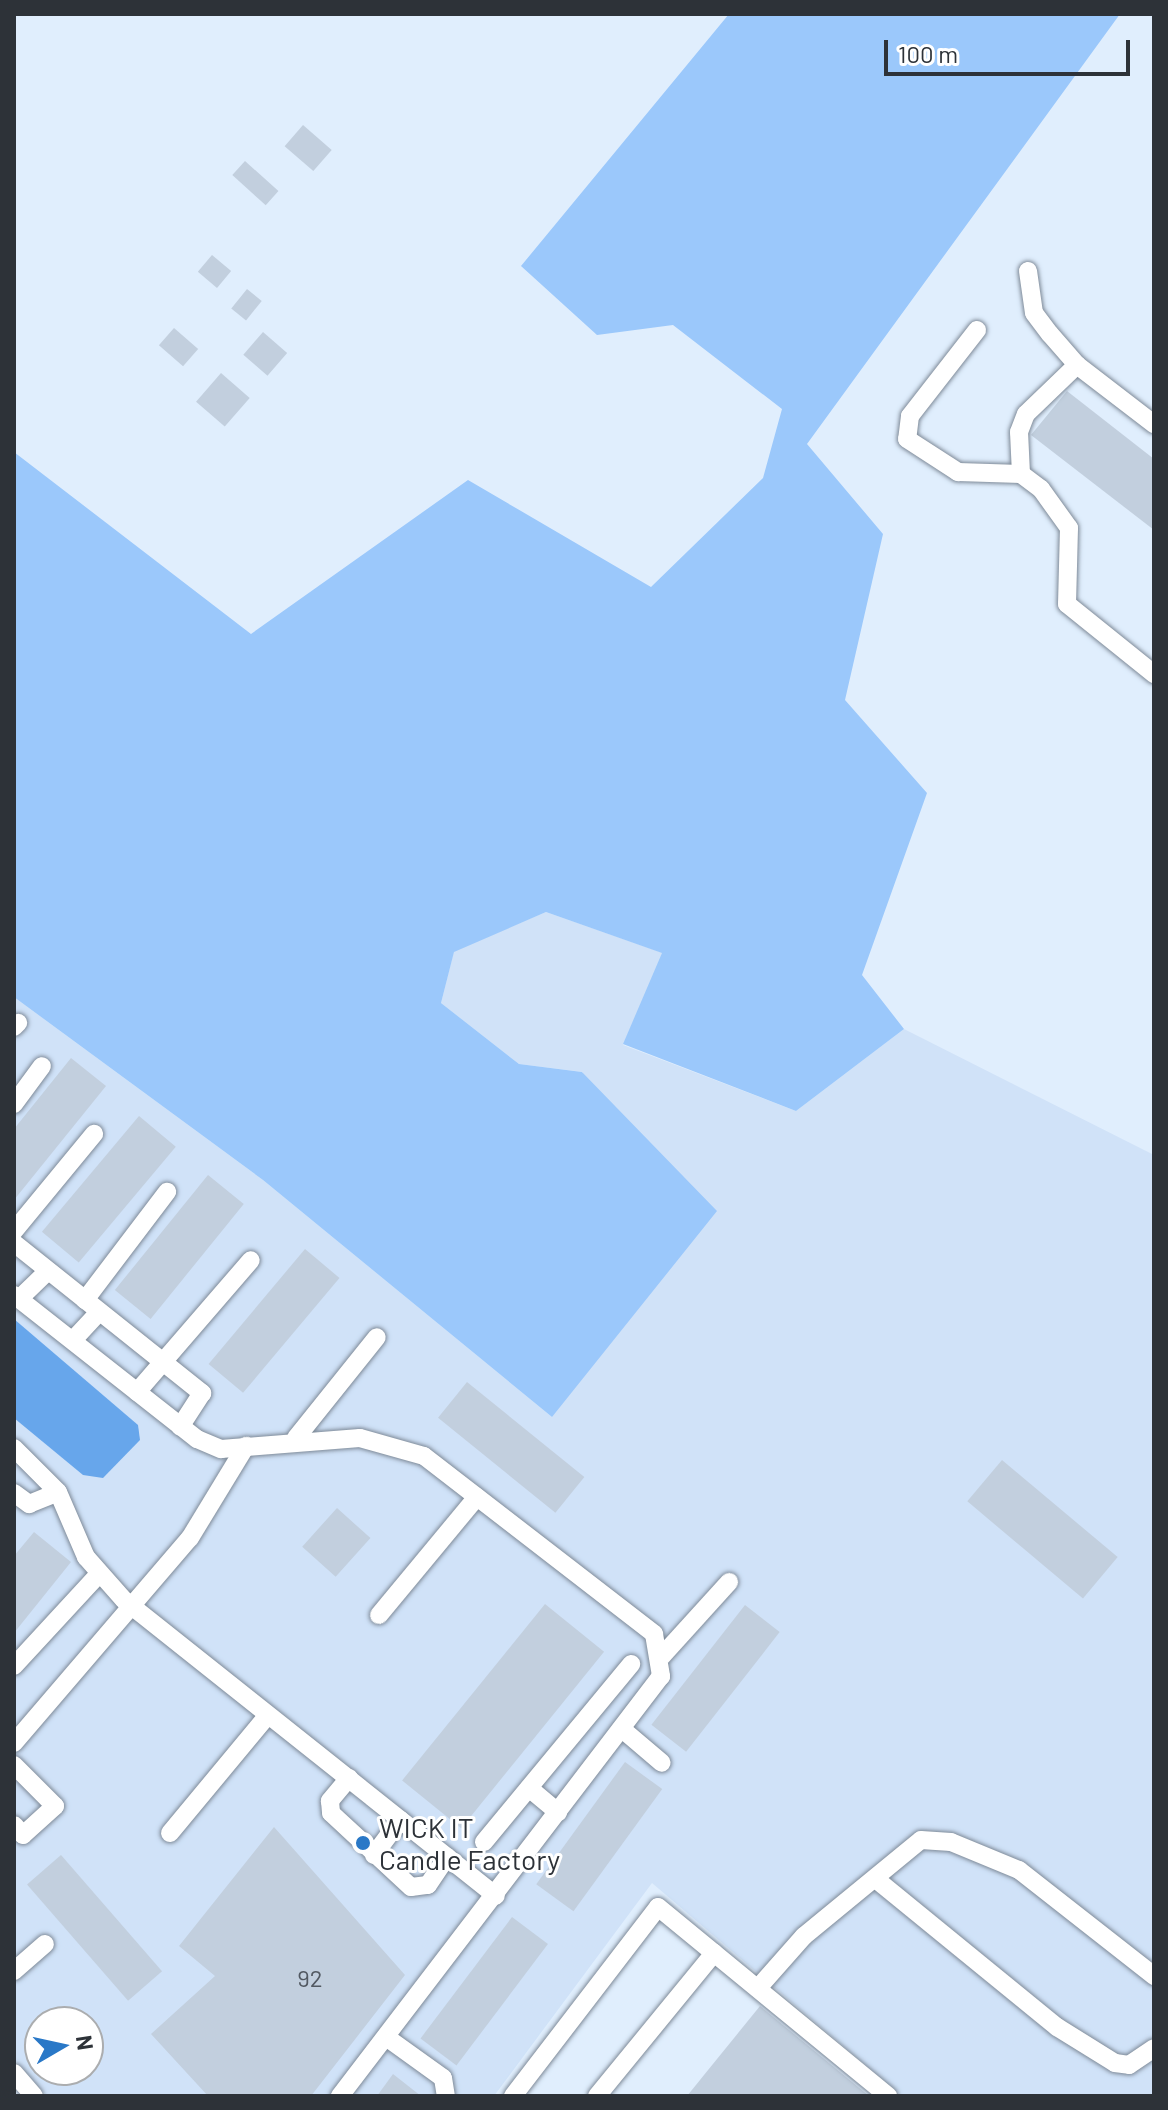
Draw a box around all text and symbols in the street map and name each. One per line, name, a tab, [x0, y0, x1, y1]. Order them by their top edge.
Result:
scale bar	[888, 24, 1134, 74]
text: 100 m	[898, 39, 958, 68]
place label: WICK IT Candle Factory	[379, 1810, 560, 1876]
marker: WICK IT Candle Factory	[354, 1834, 372, 1852]
house number: 92	[297, 1964, 323, 1992]
north arrow	[24, 2006, 104, 2086]
text: N	[72, 2033, 100, 2052]

